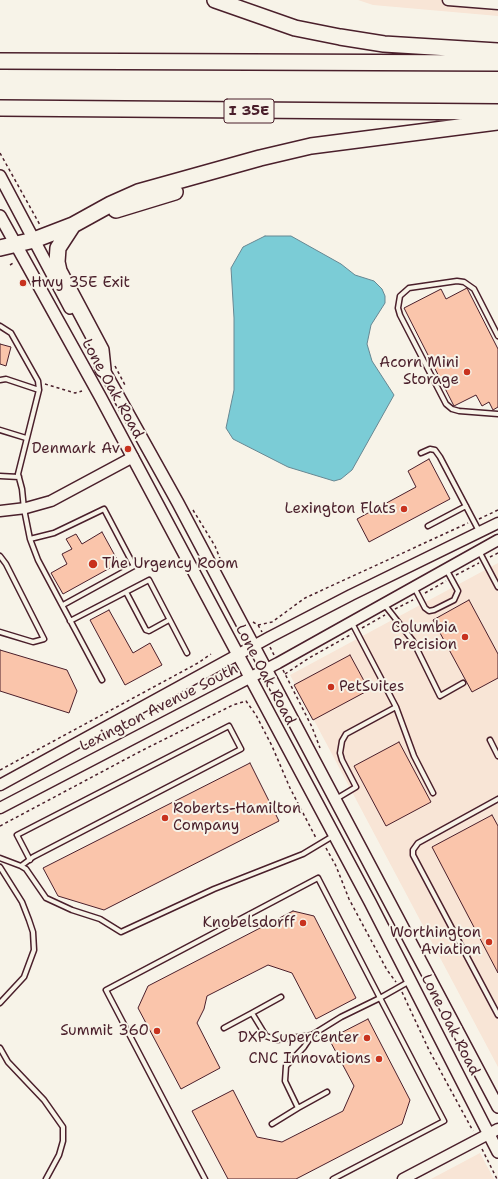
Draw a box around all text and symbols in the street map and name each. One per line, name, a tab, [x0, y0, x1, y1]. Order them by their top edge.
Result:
road number: I 35E	[224, 99, 274, 123]
place label: Hwy 35E Exit	[31, 274, 130, 292]
marker: Hwy 35E Exit	[18, 278, 28, 288]
street label: Lone Oak Road	[77, 336, 147, 442]
place label: Acorn Mini Storage	[379, 354, 459, 389]
marker: Acorn Mini Storage	[462, 367, 472, 377]
place label: Denmark Av	[32, 440, 120, 458]
marker: Denmark Av	[123, 444, 133, 454]
place label: Lexington Flats	[284, 500, 396, 518]
marker: Lexington Flats	[399, 504, 409, 514]
place label: The Urgency Room	[102, 555, 238, 573]
marker: The Urgency Room	[87, 558, 99, 570]
place label: Columbia Precision	[391, 619, 457, 654]
street label: Lone Oak Road	[231, 622, 299, 728]
marker: Columbia Precision	[460, 632, 470, 642]
street label: Lexington Avenue South	[77, 660, 241, 756]
place label: PetSuites	[339, 678, 404, 696]
marker: PetSuites	[326, 682, 336, 692]
place label: Roberts-Hamilton Company	[173, 800, 301, 835]
marker: Roberts-Hamilton Company	[160, 813, 170, 823]
place label: Knobelsdorff	[203, 914, 295, 932]
marker: Knobelsdorff	[298, 918, 308, 928]
place label: Worthington Aviation	[390, 924, 481, 959]
marker: Worthington Aviation	[484, 937, 494, 947]
street label: Lone Oak Road	[417, 971, 483, 1079]
place label: Summit 360	[60, 1022, 149, 1040]
marker: Summit 360	[152, 1026, 162, 1036]
place label: DXP SuperCenter	[238, 1029, 359, 1047]
marker: DXP SuperCenter	[362, 1033, 372, 1043]
place label: CNC Innovations	[248, 1050, 371, 1068]
marker: CNC Innovations	[374, 1054, 384, 1064]

